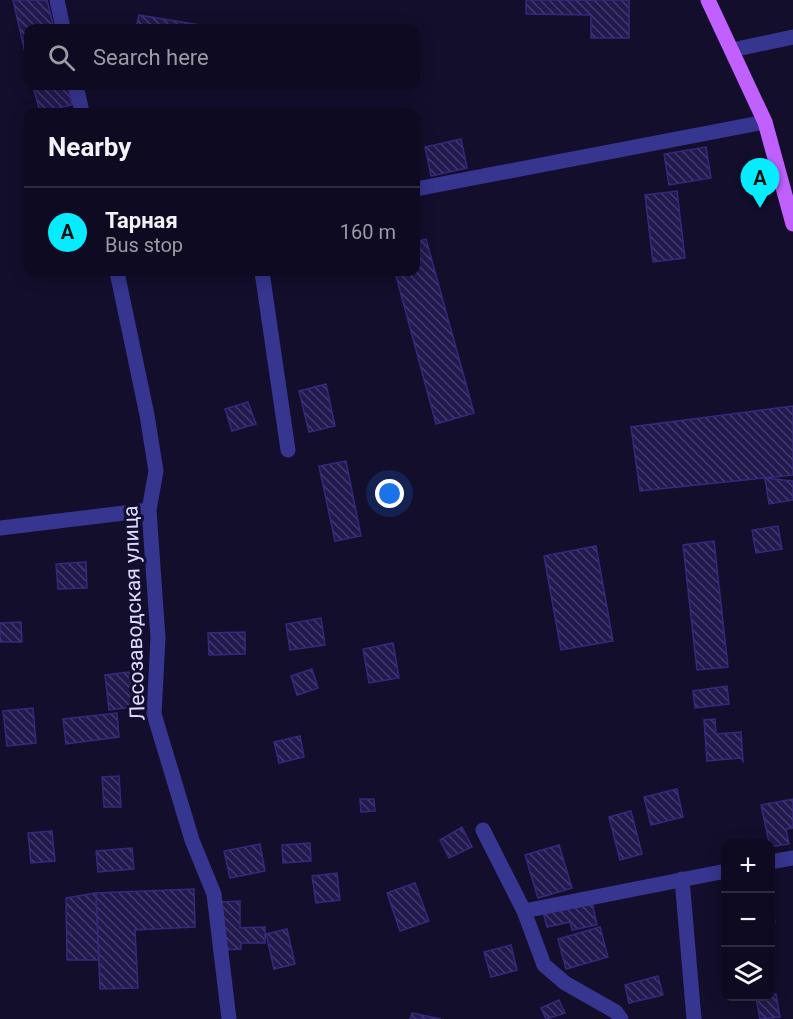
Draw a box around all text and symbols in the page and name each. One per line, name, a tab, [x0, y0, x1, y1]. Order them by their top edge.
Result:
search box	[24, 24, 420, 90]
icon: search	[45, 41, 78, 74]
text: Search here	[93, 45, 209, 70]
text: Nearby	[48, 132, 131, 162]
pin: A	[740, 158, 780, 208]
text: Тарная	[105, 208, 178, 233]
text: A	[61, 220, 74, 244]
text: 160 m	[340, 220, 396, 244]
text: Bus stop	[105, 233, 183, 257]
your location	[375, 479, 404, 508]
street label: Лесозаводская улица	[118, 505, 150, 721]
map controls	[721, 839, 775, 1001]
button: +	[721, 839, 775, 893]
button: −	[721, 893, 775, 947]
button: layers	[721, 947, 775, 1001]

